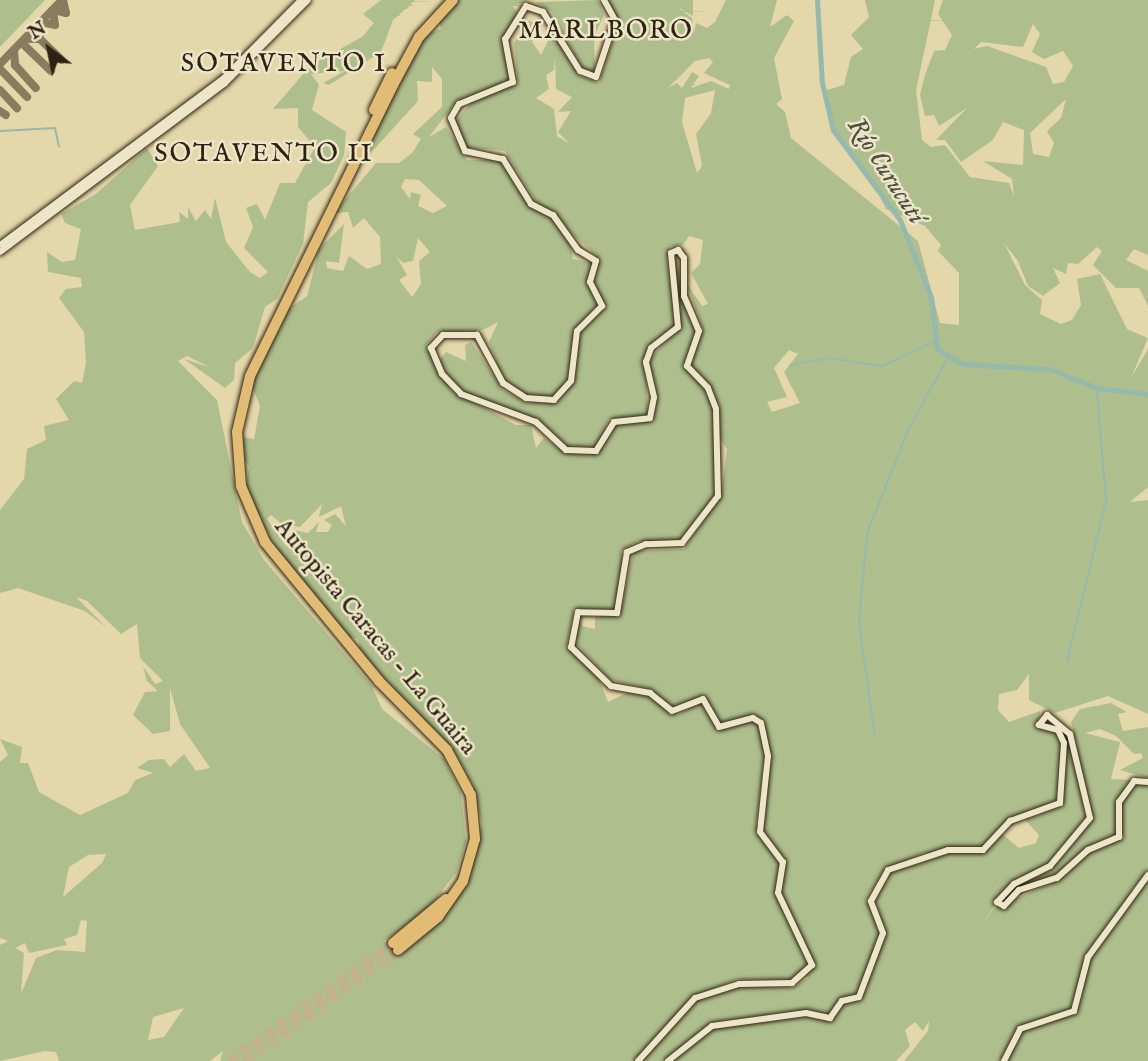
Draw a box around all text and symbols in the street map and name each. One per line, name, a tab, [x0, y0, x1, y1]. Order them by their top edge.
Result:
north arrow	[14, 14, 84, 84]
district label: MARLBORO	[519, 15, 693, 47]
text: N	[25, 17, 51, 46]
district label: SOTAVENTO I	[182, 48, 386, 80]
water label: Río Curucutí	[840, 112, 932, 230]
district label: SOTAVENTO II	[156, 138, 372, 170]
street label: Autopista Caracas - La Guaira	[268, 513, 482, 761]

